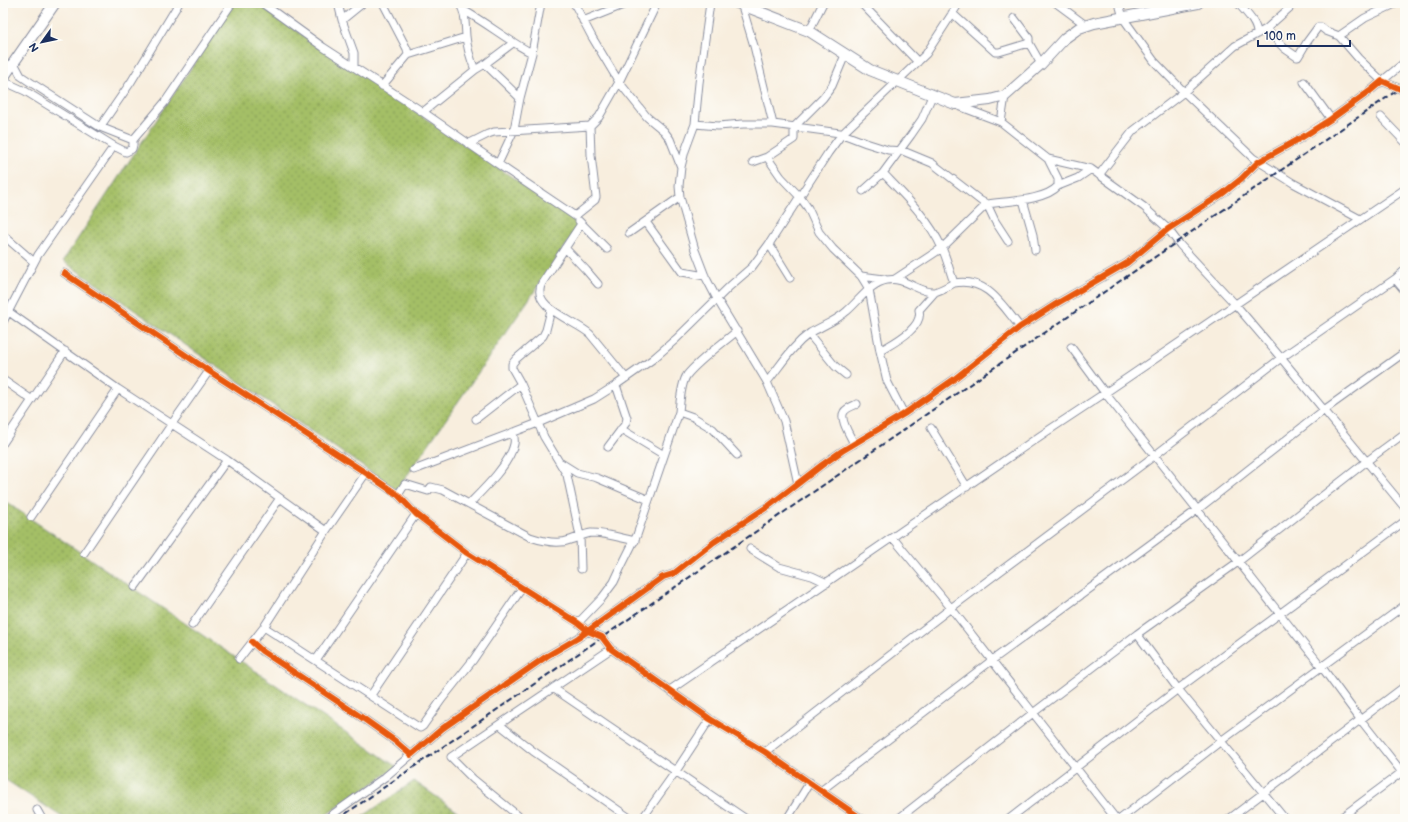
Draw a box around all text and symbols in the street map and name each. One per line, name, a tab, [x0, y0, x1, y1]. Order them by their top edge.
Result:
north arrow	[22, 22, 62, 62]
scale bar	[1258, 22, 1350, 48]
text: 100 m	[1264, 29, 1296, 44]
text: N	[26, 40, 42, 54]

